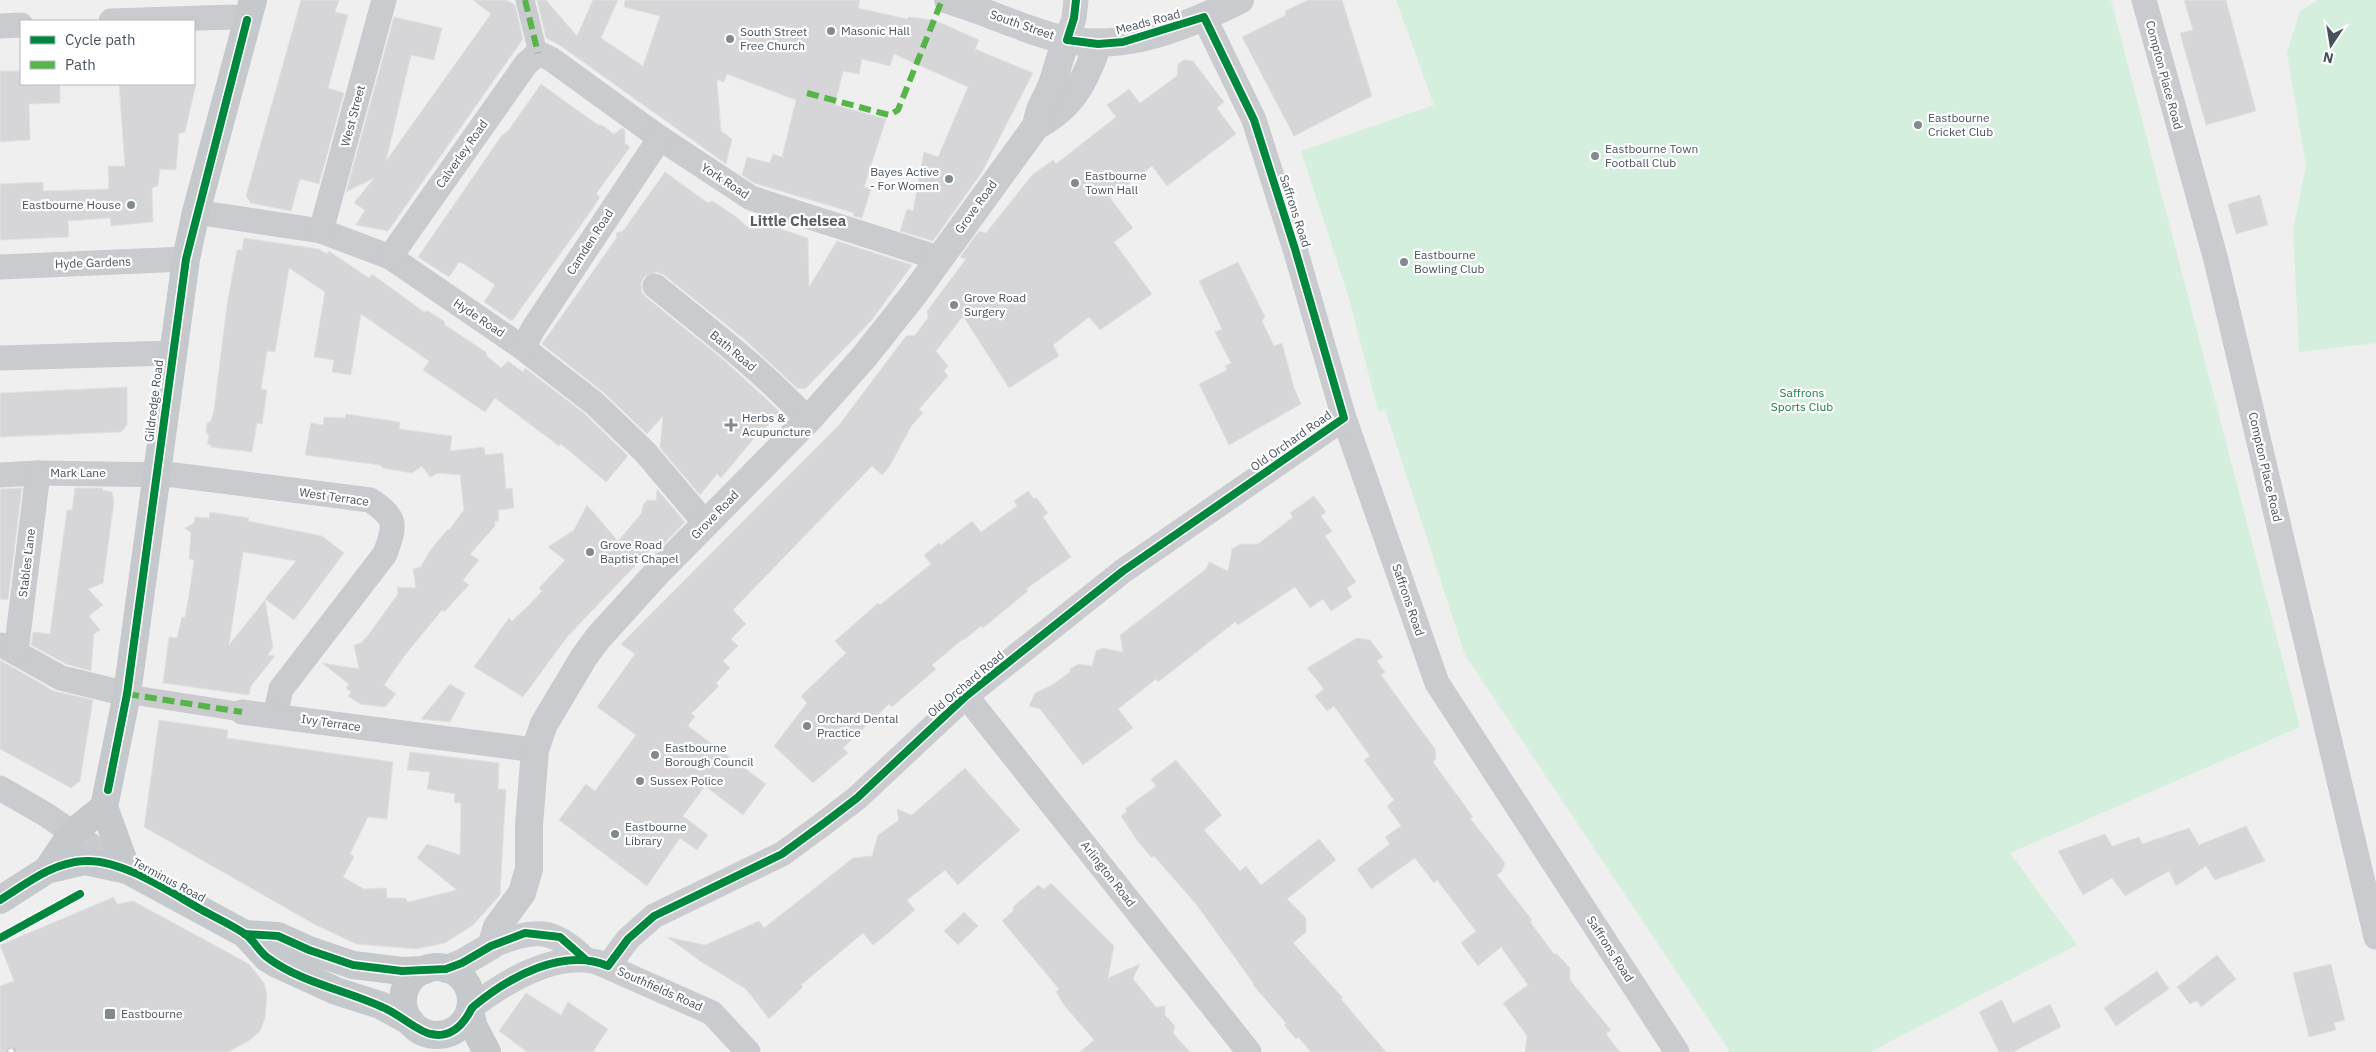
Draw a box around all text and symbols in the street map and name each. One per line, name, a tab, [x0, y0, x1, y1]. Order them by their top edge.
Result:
street label: South Street	[988, 6, 1056, 43]
street label: Meads Road	[1114, 6, 1182, 37]
street label: Compton Place Road	[2143, 19, 2186, 131]
legend	[20, 20, 195, 85]
north arrow	[2306, 20, 2356, 70]
place label: Masonic Hall	[841, 23, 910, 38]
place label: South Street Free Church	[740, 24, 807, 53]
marker: Masonic Hall	[825, 25, 837, 37]
text: Cycle path	[65, 30, 136, 49]
marker: South Street Free Church	[724, 33, 736, 45]
text: N	[2321, 48, 2335, 68]
text: Path	[65, 55, 96, 74]
street label: West Street	[337, 84, 368, 148]
place label: Eastbourne Cricket Club	[1928, 110, 1993, 139]
street label: Calverley Road	[432, 117, 491, 191]
marker: Eastbourne Cricket Club	[1912, 119, 1924, 131]
place label: Eastbourne Town Football Club	[1605, 141, 1698, 170]
marker: Eastbourne Town Football Club	[1589, 150, 1601, 162]
street label: York Road	[698, 159, 752, 202]
place label: Bayes Active - For Women	[870, 164, 939, 193]
place label: Eastbourne Town Hall	[1085, 168, 1147, 197]
marker: Bayes Active - For Women	[943, 173, 955, 185]
street label: Saffrons Road	[1277, 173, 1314, 249]
street label: Grove Road	[951, 177, 1000, 236]
marker: Eastbourne Town Hall	[1069, 177, 1081, 189]
place label: Eastbourne House	[22, 197, 121, 212]
marker: Eastbourne House	[125, 199, 137, 211]
street label: Camden Road	[563, 206, 616, 277]
district label: Little Chelsea	[750, 211, 847, 230]
place label: Eastbourne Bowling Club	[1414, 247, 1484, 276]
street label: Hyde Gardens	[55, 254, 131, 271]
marker: Eastbourne Bowling Club	[1398, 256, 1410, 268]
place label: Grove Road Surgery	[964, 290, 1026, 319]
street label: Hyde Road	[451, 295, 508, 340]
marker: Grove Road Surgery	[948, 299, 960, 311]
street label: Bath Road	[707, 327, 759, 374]
street label: Gildredge Road	[141, 359, 166, 443]
park label: Saffrons Sports Club	[1771, 385, 1833, 414]
street label: Old Orchard Road	[1247, 407, 1334, 474]
place label: Herbs & Acupuncture	[742, 410, 812, 439]
street label: Compton Place Road	[2246, 411, 2285, 523]
marker: Herbs & Acupuncture	[724, 418, 738, 432]
street label: Mark Lane	[50, 465, 106, 480]
street label: West Terrace	[298, 484, 370, 509]
street label: Grove Road	[688, 487, 742, 542]
street label: Stables Lane	[15, 527, 38, 598]
place label: Grove Road Baptist Chapel	[600, 537, 679, 566]
marker: Grove Road Baptist Chapel	[584, 546, 596, 558]
street label: Saffrons Road	[1389, 562, 1428, 638]
street label: Old Orchard Road	[924, 647, 1007, 720]
street label: Ivy Terrace	[300, 711, 362, 734]
place label: Orchard Dental Practice	[817, 711, 899, 740]
marker: Orchard Dental Practice	[801, 720, 813, 732]
place label: Eastbourne Borough Council	[665, 740, 754, 769]
marker: Eastbourne Borough Council	[649, 749, 661, 761]
place label: Sussex Police	[650, 773, 724, 788]
marker: Sussex Police	[634, 775, 646, 787]
place label: Eastbourne Library	[625, 819, 687, 848]
marker: Eastbourne Library	[609, 828, 621, 840]
street label: Arlington Road	[1078, 838, 1139, 910]
street label: Terminus Road	[130, 854, 208, 905]
street label: Saffrons Road	[1584, 913, 1637, 984]
street label: Southfields Road	[615, 963, 705, 1014]
place label: Eastbourne	[121, 1006, 183, 1021]
marker: Eastbourne	[103, 1007, 117, 1021]

